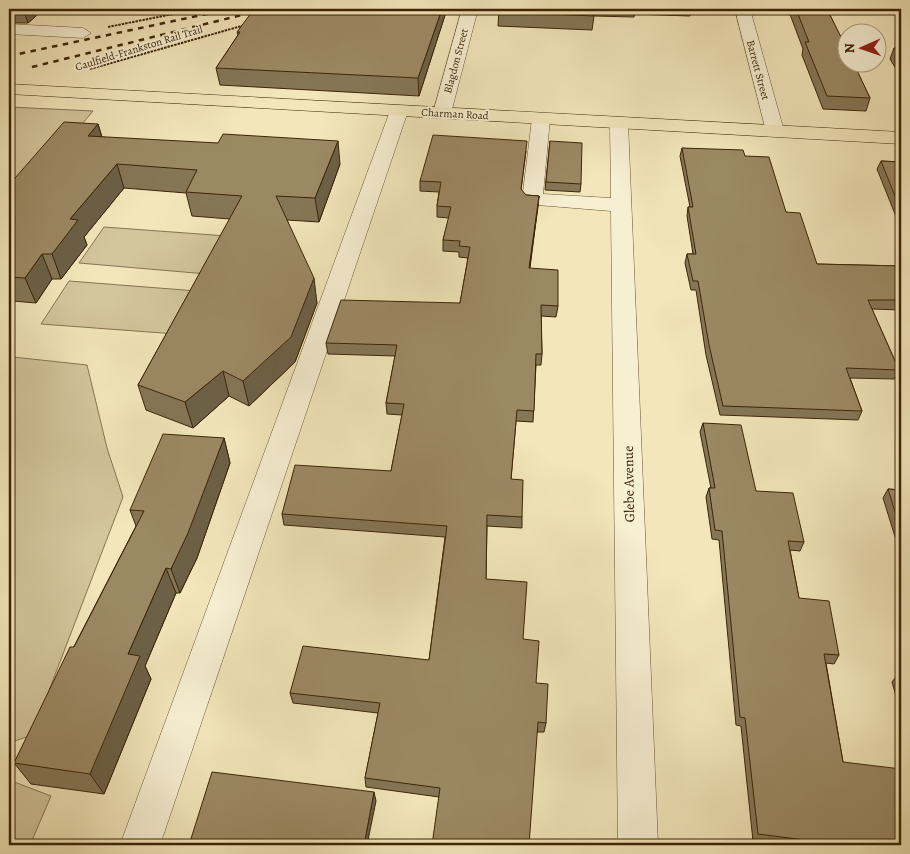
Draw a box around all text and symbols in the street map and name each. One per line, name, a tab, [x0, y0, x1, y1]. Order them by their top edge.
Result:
street label: Caulfield-Frankston Rail Trail	[73, 21, 205, 75]
north arrow	[838, 22, 888, 72]
street label: Blagdon Street	[440, 27, 472, 95]
street label: Barrett Street	[743, 38, 773, 102]
text: N	[840, 43, 859, 54]
street label: Charman Road	[421, 105, 489, 123]
street label: Glebe Avenue	[619, 445, 639, 523]

